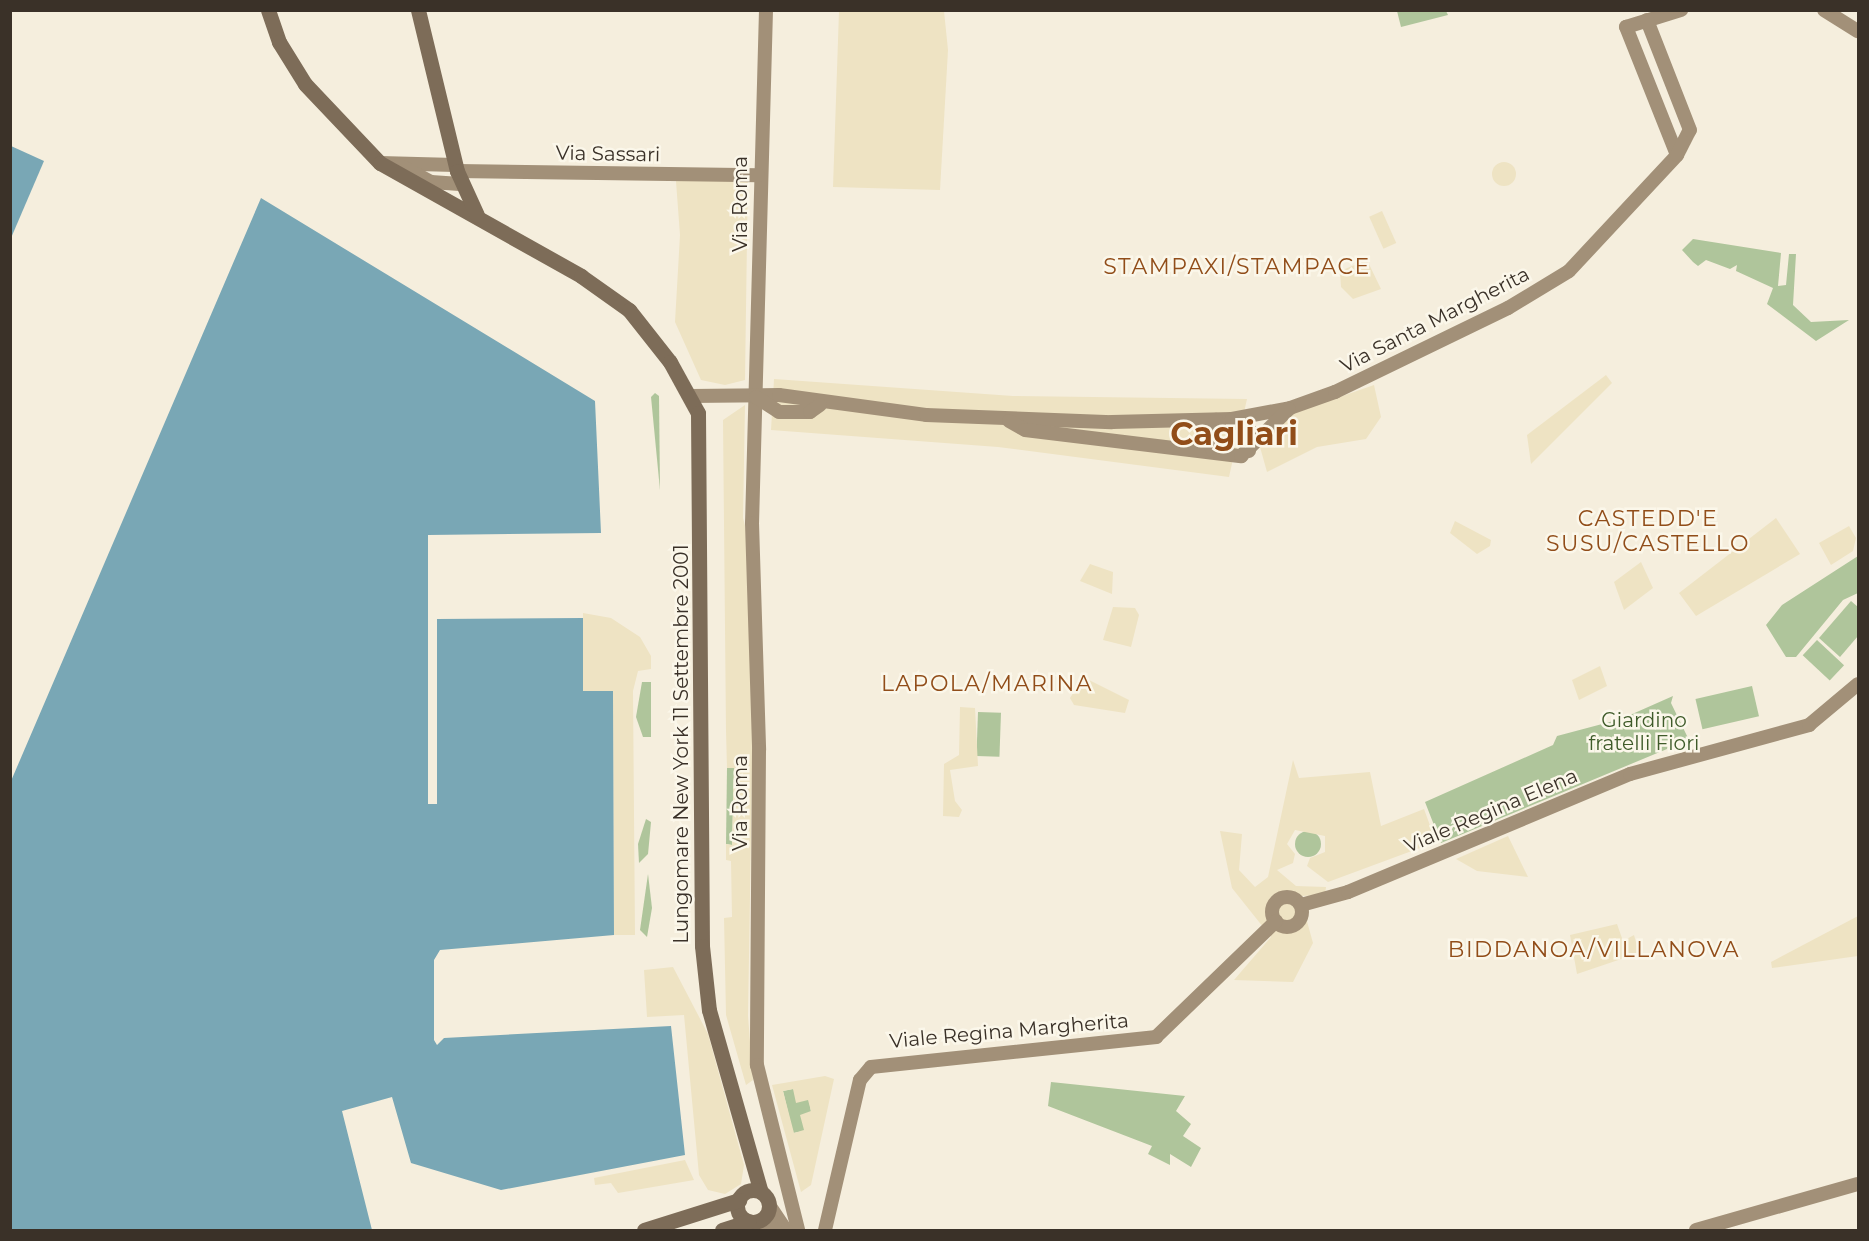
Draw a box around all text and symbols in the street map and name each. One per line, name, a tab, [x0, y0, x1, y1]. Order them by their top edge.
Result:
street label: Via Sassari	[555, 141, 661, 167]
street label: Via Roma	[728, 156, 752, 252]
district label: STAMPAXI/STAMPACE	[1103, 254, 1371, 280]
street label: Via Santa Margherita	[1336, 262, 1534, 378]
district label: Cagliari	[1170, 415, 1298, 453]
district label: CASTEDD'E SUSU/CASTELLO	[1546, 505, 1750, 556]
street label: Lungomare New York 11 Settembre 2001	[669, 544, 693, 944]
district label: LAPOLA/MARINA	[881, 671, 1093, 697]
park label: Giardino fratelli Fiori	[1589, 708, 1699, 755]
street label: Via Roma	[728, 755, 752, 851]
street label: Viale Regina Elena	[1401, 764, 1581, 858]
district label: BIDDANOA/VILLANOVA	[1448, 937, 1740, 963]
street label: Viale Regina Margherita	[888, 1009, 1130, 1053]

